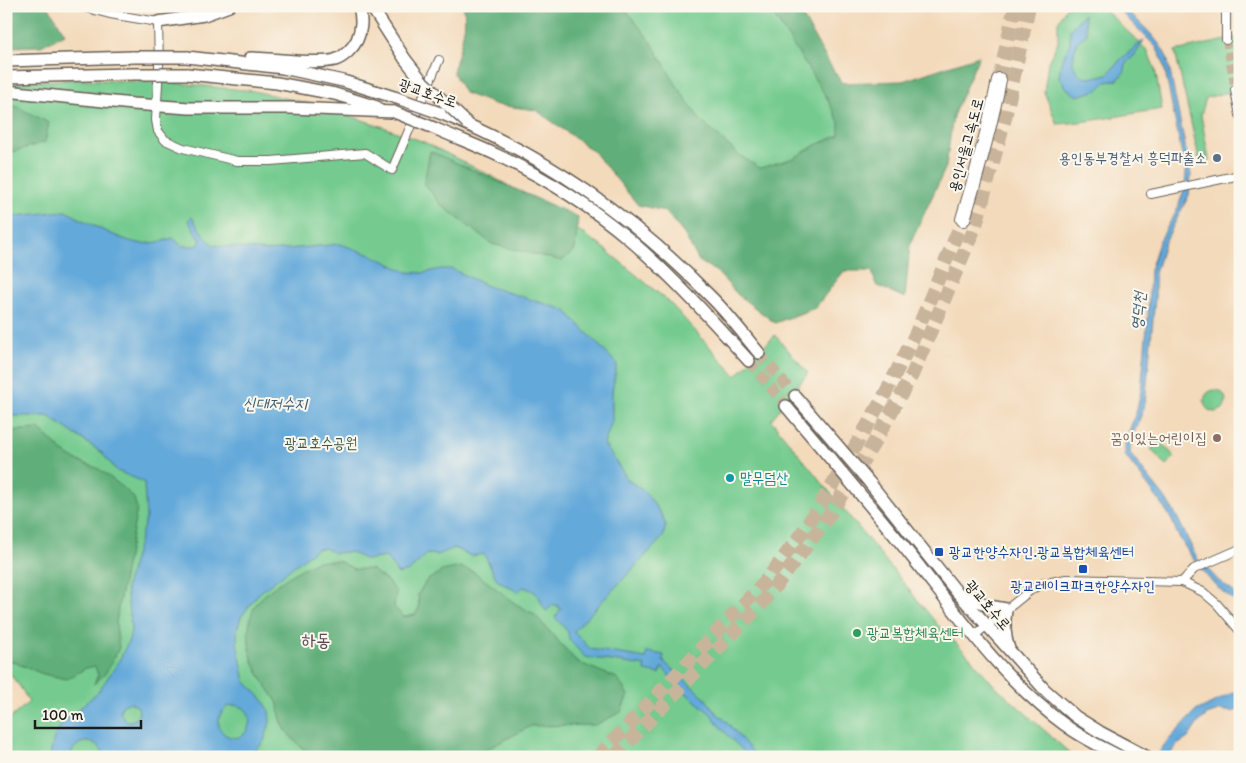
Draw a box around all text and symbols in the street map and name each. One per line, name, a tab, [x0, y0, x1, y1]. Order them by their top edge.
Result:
street label: 광교호수로	[397, 75, 459, 111]
street label: 용인서울고속도로	[945, 96, 987, 194]
place label: 용인동부경찰서 흥덕파출소	[1059, 149, 1207, 167]
marker: 용인동부경찰서 흥덕파출소	[1211, 152, 1223, 164]
water label: 영덕천	[1127, 289, 1149, 331]
water label: 신대저수지	[243, 394, 309, 413]
place label: 꿈이있는어린이집	[1110, 429, 1207, 447]
marker: 꿈이있는어린이집	[1211, 432, 1223, 444]
park label: 광교호수공원	[285, 434, 357, 452]
place label: 말무덤산	[740, 469, 788, 487]
marker: 말무덤산	[724, 472, 736, 484]
place label: 광교한양수자인.광교복합체육센터	[949, 543, 1134, 561]
marker: 광교한양수자인.광교복합체육센터	[933, 546, 945, 558]
marker: 광교레이크파크한양수자인	[1077, 563, 1089, 575]
street label: 광교호수로	[961, 576, 1015, 634]
place label: 광교레이크파크한양수자인	[1011, 577, 1155, 595]
place label: 광교복합체육센터	[867, 624, 964, 642]
marker: 광교복합체육센터	[851, 627, 863, 639]
district label: 하동	[302, 629, 330, 651]
scale bar	[35, 698, 141, 730]
text: 100 m	[42, 706, 84, 724]

